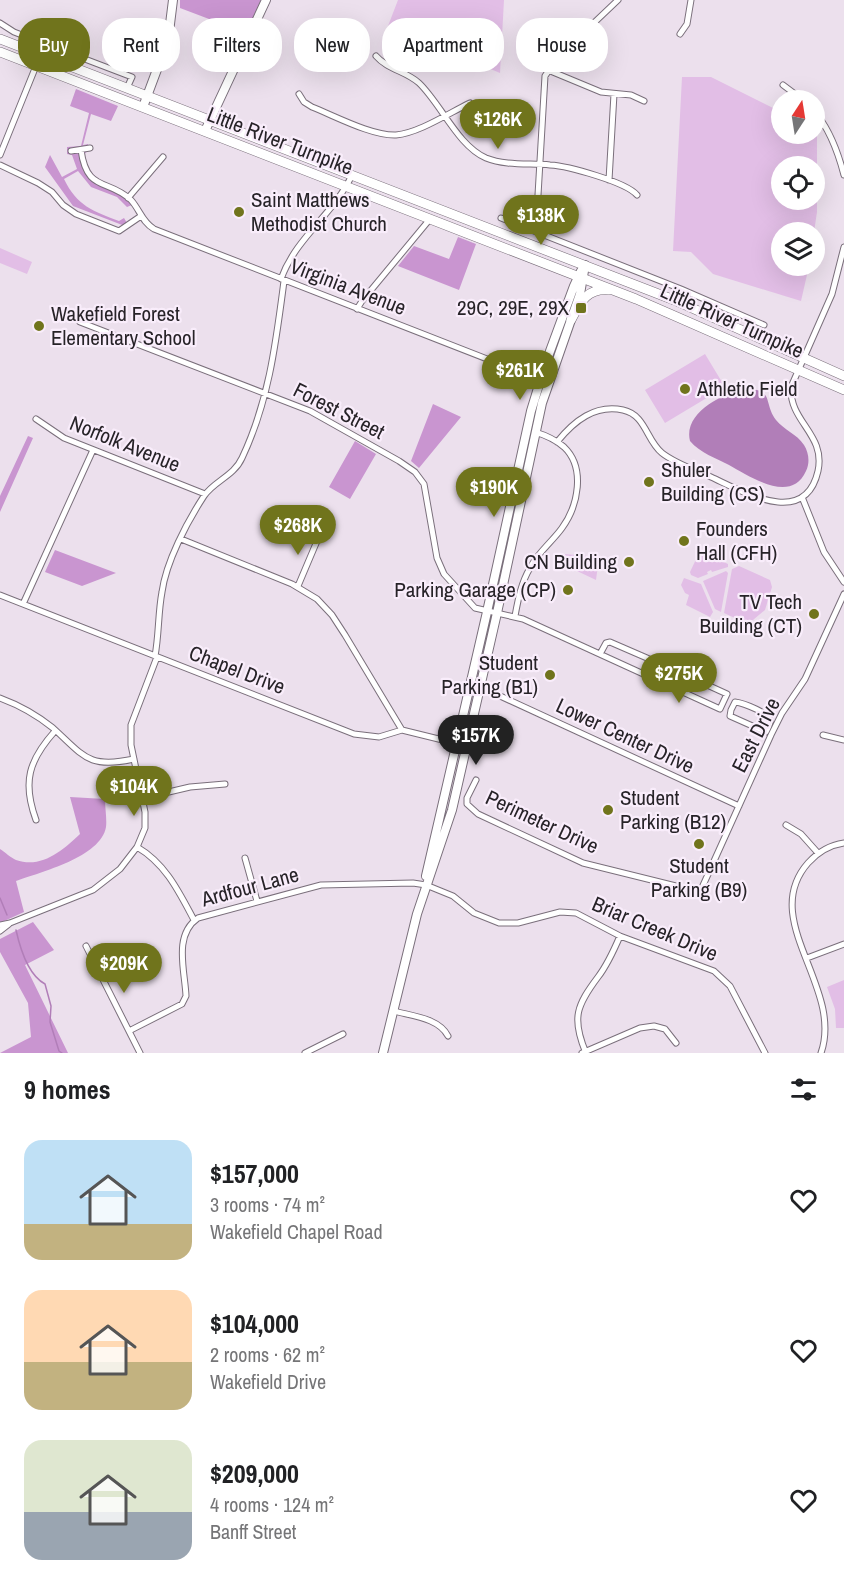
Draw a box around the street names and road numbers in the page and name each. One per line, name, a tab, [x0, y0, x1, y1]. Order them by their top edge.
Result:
street label: Little River Turnpike	[203, 99, 357, 182]
street label: Virginia Avenue	[286, 251, 410, 322]
street label: Little River Turnpike	[656, 276, 809, 365]
street label: Forest Street	[289, 375, 390, 446]
street label: Norfolk Avenue	[66, 408, 185, 479]
street label: Chapel Drive	[185, 638, 289, 701]
street label: Lower Center Drive	[551, 691, 699, 780]
street label: East Drive	[724, 692, 787, 777]
street label: Perimeter Drive	[481, 783, 603, 860]
street label: Ardfour Lane	[197, 860, 302, 914]
street label: Briar Creek Drive	[588, 889, 723, 968]

